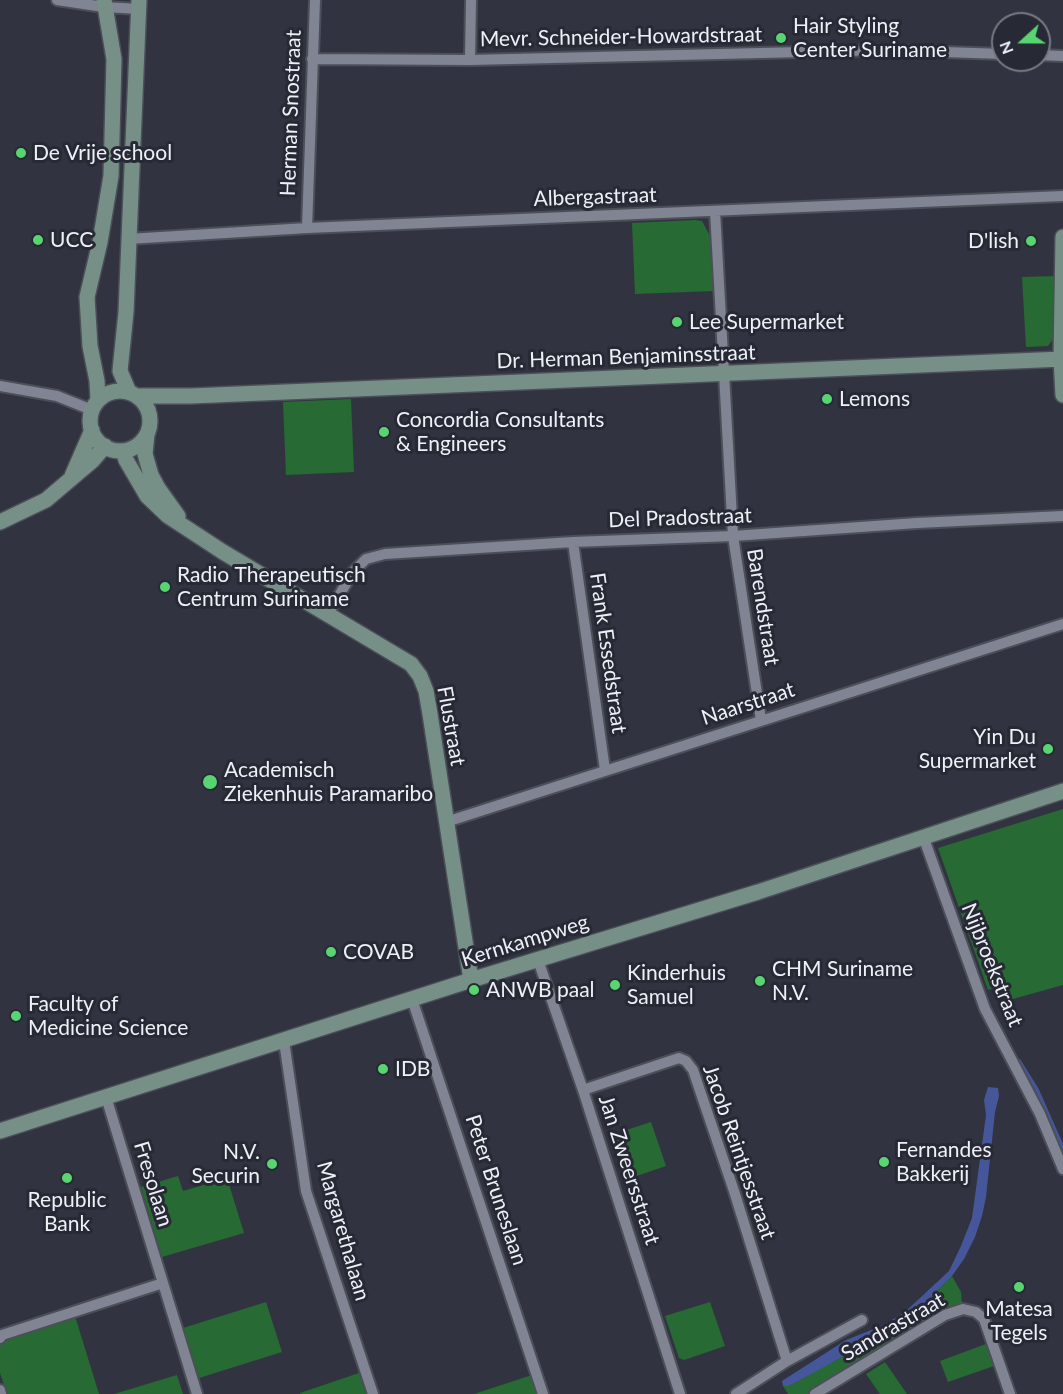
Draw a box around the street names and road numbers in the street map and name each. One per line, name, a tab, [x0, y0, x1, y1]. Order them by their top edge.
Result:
street label: Mevr. Schneider-Howardstraat	[480, 22, 762, 52]
street label: Herman Snostraat	[276, 29, 306, 197]
street label: Albergastraat	[533, 182, 657, 212]
street label: Dr. Herman Benjaminsstraat	[496, 340, 756, 374]
street label: Del Pradostraat	[608, 503, 752, 533]
street label: Barendstraat	[741, 547, 785, 667]
street label: Frank Essedstraat	[584, 571, 632, 735]
street label: Naarstraat	[698, 677, 798, 731]
street label: Flustraat	[432, 684, 470, 768]
street label: Nijbroekstraat	[956, 900, 1028, 1030]
street label: Kernkampweg	[458, 910, 592, 972]
street label: Jacob Reintjesstraat	[697, 1061, 781, 1243]
street label: Jan Zweersstraat	[593, 1092, 665, 1248]
street label: Peter Bruneslaan	[460, 1112, 532, 1268]
street label: Fresolaan	[128, 1138, 178, 1230]
street label: Margarethalaan	[311, 1158, 375, 1304]
street label: Sandrastraat	[837, 1287, 949, 1367]

